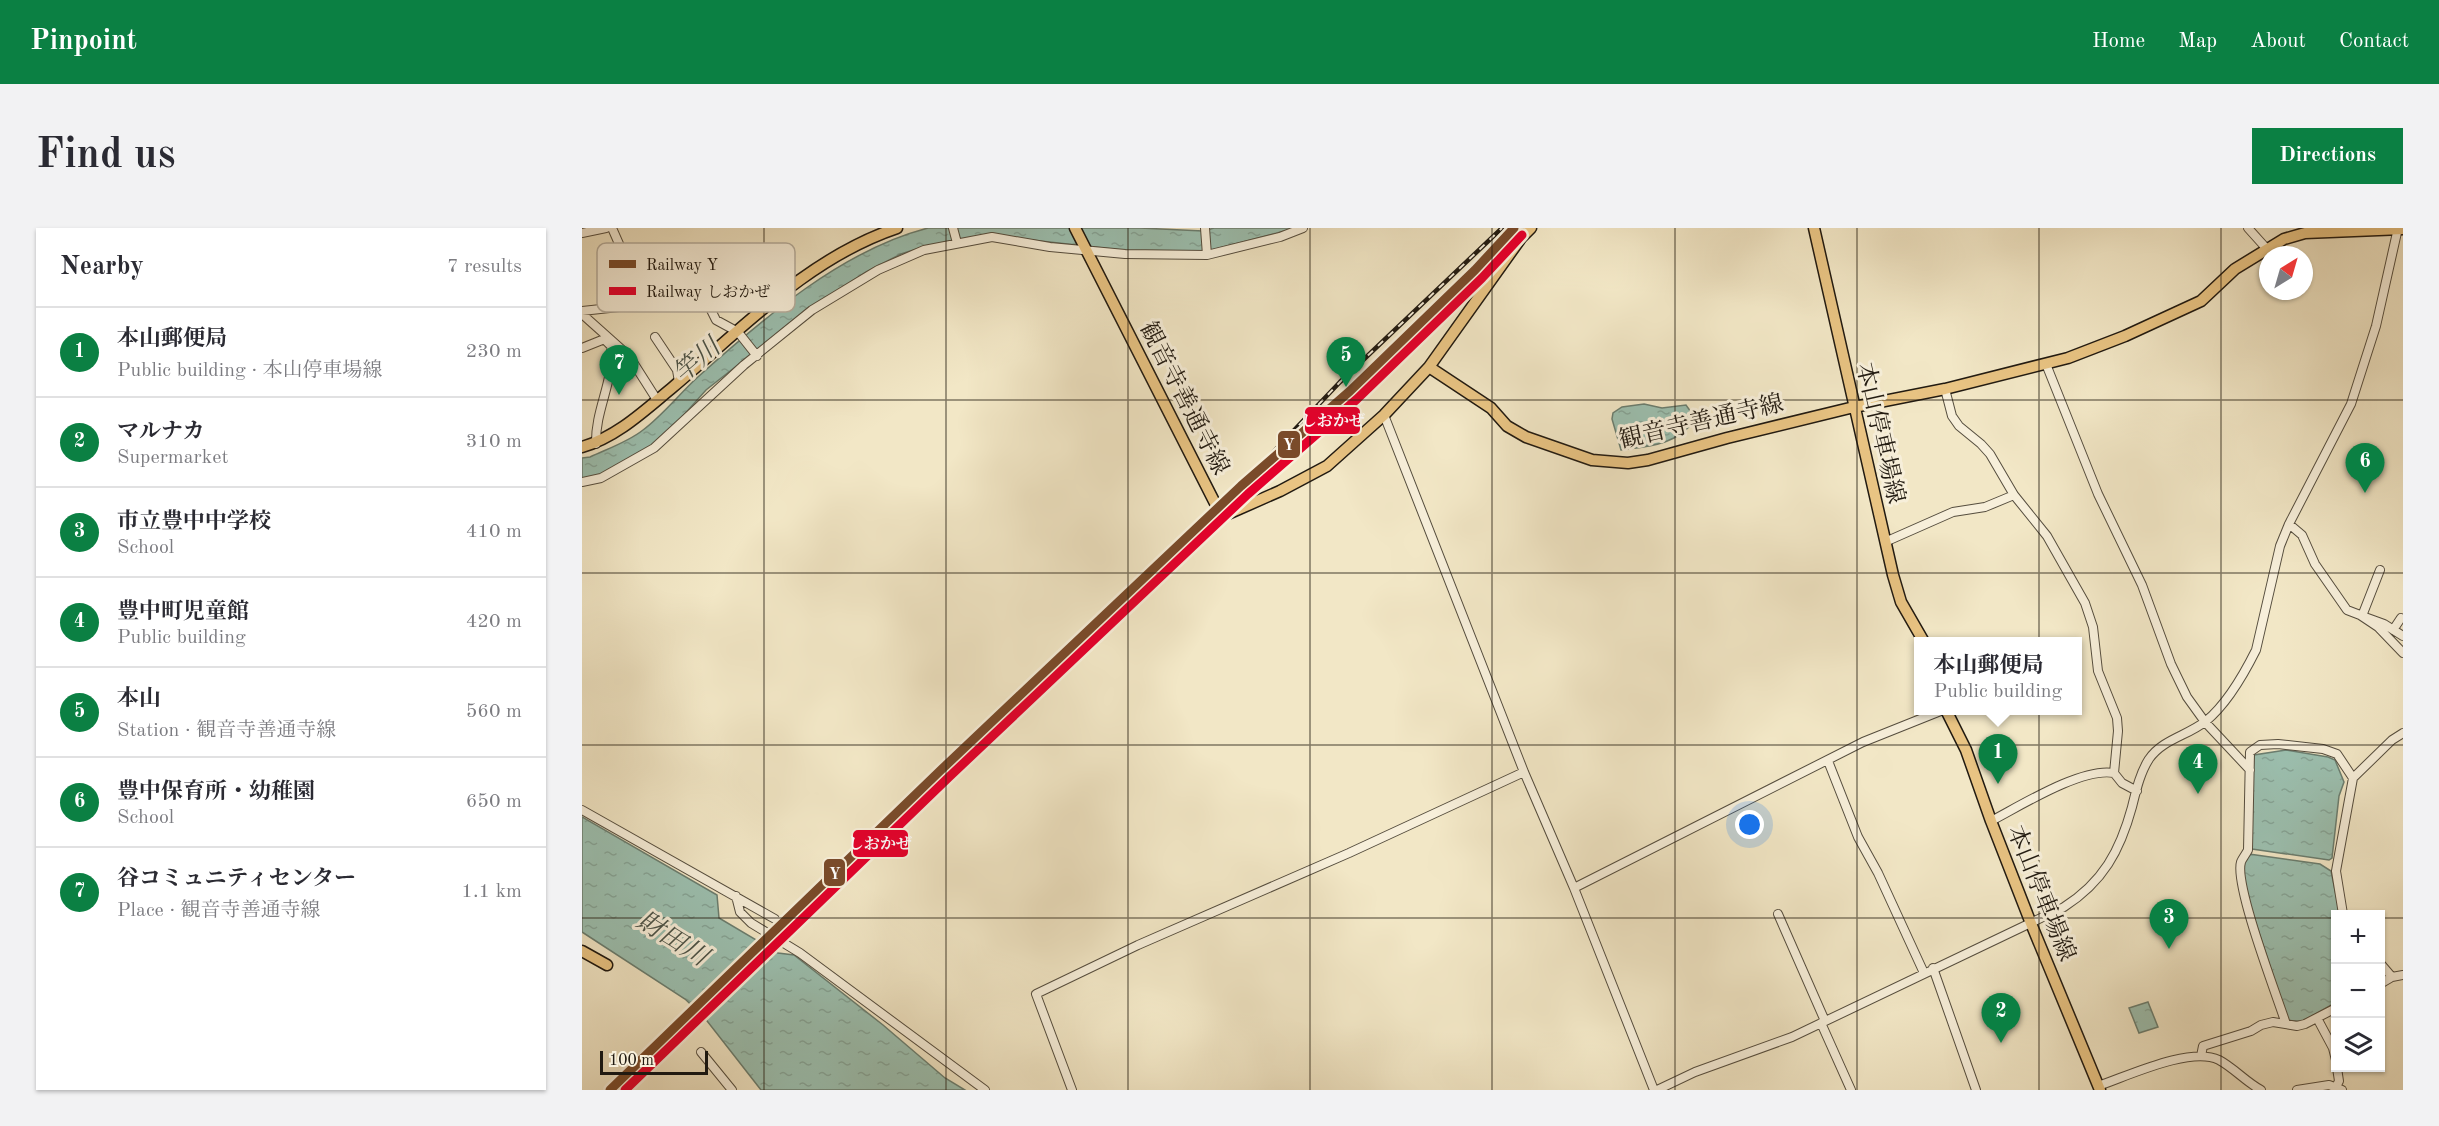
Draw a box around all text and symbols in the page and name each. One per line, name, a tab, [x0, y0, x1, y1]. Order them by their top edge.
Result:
text: Pinpoint	[30, 28, 137, 56]
text: Home	[2092, 31, 2145, 52]
text: Map	[2178, 31, 2217, 52]
text: About	[2250, 31, 2306, 52]
text: Contact	[2339, 31, 2409, 52]
button: Directions	[2252, 128, 2403, 184]
text: Find us	[36, 135, 175, 177]
legend	[597, 243, 795, 312]
north arrow	[2259, 246, 2313, 300]
text: Nearby	[60, 254, 144, 280]
text: 7 results	[447, 257, 522, 277]
text: Railway Y	[646, 258, 719, 274]
text: Railway しおかぜ	[646, 284, 771, 301]
street label: 観音寺善通寺線	[1134, 317, 1235, 479]
text: 本山郵便局	[117, 328, 227, 350]
water label: 竿川	[668, 331, 728, 388]
pin: 5	[1326, 338, 1365, 387]
text: 1	[74, 342, 85, 362]
text: 230 m	[466, 342, 522, 362]
pin: 7	[600, 346, 639, 395]
street label: 本山停車場線	[1851, 360, 1910, 506]
text: Public building · 本山停車場線	[117, 361, 383, 381]
street label: 観音寺善通寺線	[1616, 389, 1786, 454]
line badge: しおかぜ	[1304, 406, 1361, 435]
text: しおかぜ	[1301, 412, 1365, 430]
text: マルナカ	[117, 421, 205, 443]
line badge: Y	[1277, 430, 1301, 459]
text: 2	[74, 432, 85, 452]
text: 310 m	[466, 432, 522, 452]
text: Y	[1283, 438, 1295, 454]
pin: 6	[2346, 444, 2384, 493]
text: Supermarket	[117, 448, 228, 468]
text: 市立豊中中学校	[117, 511, 271, 533]
text: 3	[74, 522, 85, 542]
text: 410 m	[466, 522, 522, 542]
text: School	[117, 538, 174, 558]
text: 豊中町児童館	[117, 601, 249, 623]
text: 4	[74, 612, 85, 632]
text: 420 m	[466, 612, 522, 632]
text: Public building	[117, 628, 246, 648]
popup	[1914, 637, 2082, 715]
text: 本山郵便局	[1934, 655, 2044, 677]
text: Public building	[1934, 682, 2062, 702]
text: 本山	[117, 688, 161, 710]
text: 5	[74, 702, 85, 722]
text: 560 m	[466, 702, 522, 722]
text: Station · 観音寺善通寺線	[117, 721, 336, 741]
pin: 1	[1978, 734, 2018, 784]
pin: 4	[2178, 744, 2218, 794]
text: 豊中保育所・幼稚園	[117, 781, 315, 803]
text: 6	[74, 792, 85, 812]
text: 650 m	[466, 792, 522, 812]
text: School	[117, 808, 174, 828]
your location	[1735, 810, 1764, 839]
street label: 本山停車場線	[2002, 821, 2081, 965]
line badge: しおかぜ	[852, 829, 909, 858]
text: しおかぜ	[848, 835, 912, 853]
line badge: Y	[823, 858, 846, 887]
text: Y	[829, 867, 841, 883]
text: 谷コミュニティセンター	[117, 868, 356, 890]
text: 7	[74, 882, 85, 902]
text: 1.1 km	[461, 882, 522, 902]
pin: 3	[2150, 900, 2188, 949]
text: Place · 観音寺善通寺線	[117, 901, 321, 921]
water label: 財田川	[632, 906, 716, 973]
map controls	[2331, 910, 2385, 1072]
button: +	[2331, 910, 2385, 964]
button: −	[2331, 964, 2385, 1018]
pin: 2	[1982, 994, 2020, 1043]
button: layers	[2331, 1018, 2385, 1072]
scale bar	[600, 1048, 708, 1076]
text: 100 m	[609, 1053, 654, 1069]

